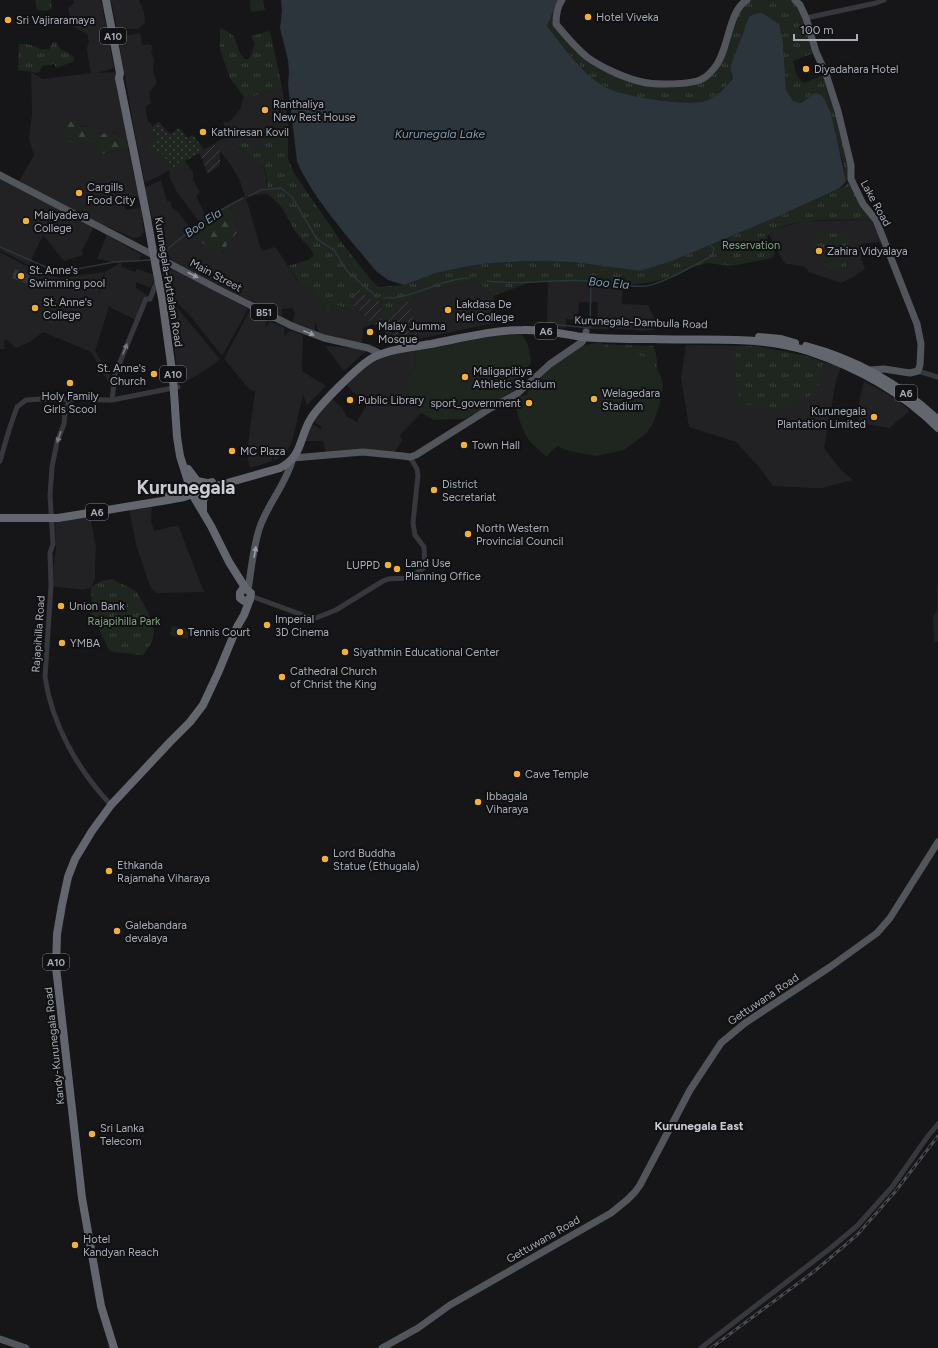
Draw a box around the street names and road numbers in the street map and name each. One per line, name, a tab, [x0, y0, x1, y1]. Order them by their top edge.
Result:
road number: A10	[100, 28, 126, 44]
street label: Lake Road	[858, 178, 894, 229]
street label: Kurunegala-Puttalam Road	[152, 216, 185, 348]
street label: Main Street	[187, 256, 244, 295]
road number: B51	[251, 304, 277, 320]
street label: Kurunegala-Dambulla Road	[574, 314, 708, 331]
road number: A6	[535, 323, 557, 339]
road number: A10	[160, 366, 186, 382]
road number: A6	[895, 385, 917, 401]
road number: A6	[86, 504, 108, 520]
street label: Rajapihilla Road	[29, 595, 48, 673]
road number: A10	[43, 954, 69, 970]
street label: Gettuwana Road	[725, 971, 801, 1028]
street label: Kandy-Kurunegala Road	[42, 987, 67, 1105]
street label: Gettuwana Road	[504, 1213, 582, 1266]

